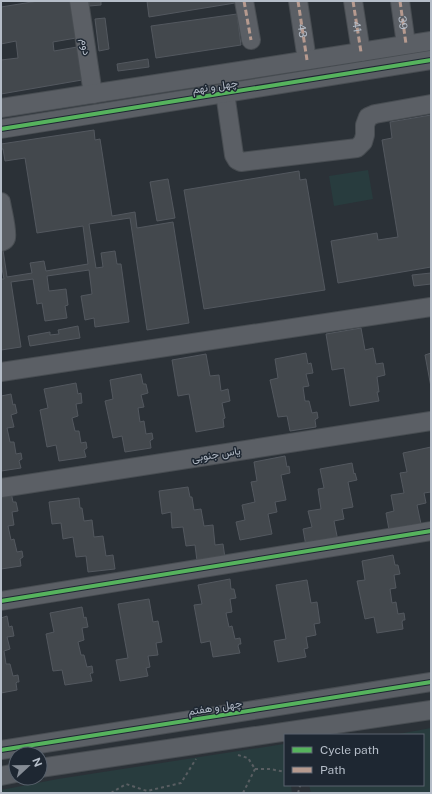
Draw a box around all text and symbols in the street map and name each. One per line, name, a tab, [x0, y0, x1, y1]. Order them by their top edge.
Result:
street label: 39	[396, 15, 410, 31]
street label: 41	[350, 20, 364, 33]
street label: 43	[296, 23, 310, 38]
street label: دوم	[77, 38, 93, 56]
street label: چهل و نهم	[191, 76, 239, 98]
street label: یاس جنوبی	[191, 444, 241, 465]
street label: چهل و هفتم	[187, 697, 243, 719]
legend	[284, 734, 424, 786]
text: Cycle path	[320, 743, 379, 757]
north arrow	[8, 746, 48, 786]
text: N	[30, 756, 44, 768]
text: Path	[320, 763, 346, 777]

